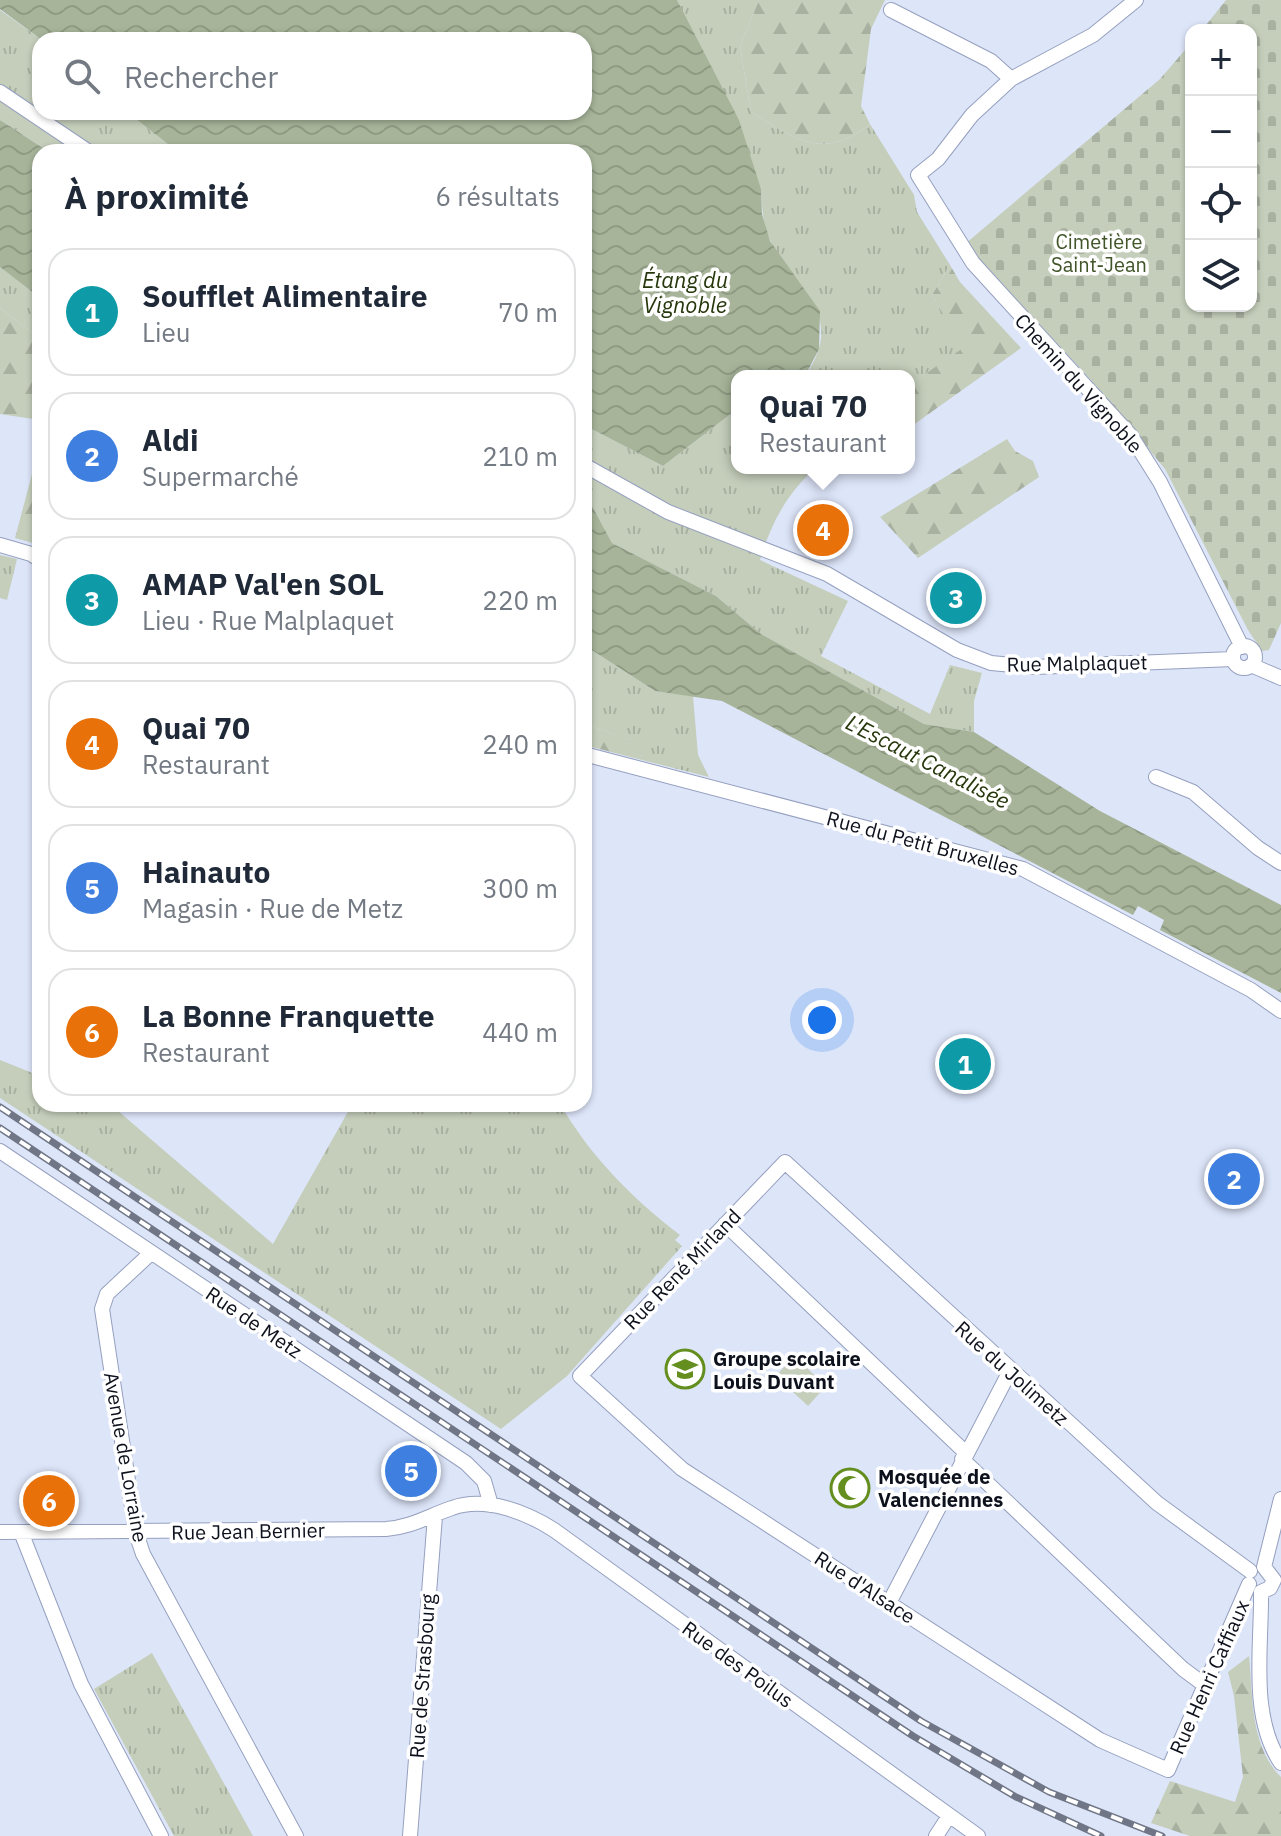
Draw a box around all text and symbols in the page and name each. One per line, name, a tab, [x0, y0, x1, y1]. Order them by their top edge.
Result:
map controls	[1185, 24, 1257, 312]
button: +	[1185, 24, 1257, 96]
search box	[32, 32, 592, 120]
icon: search	[60, 54, 104, 98]
text: Rechercher	[124, 57, 278, 96]
button: −	[1185, 96, 1257, 168]
button: locate	[1185, 168, 1257, 240]
text: À proximité	[64, 174, 249, 218]
text: 6 résultats	[435, 179, 560, 213]
park label: Cimetière Saint-Jean	[1051, 228, 1147, 278]
button: layers	[1185, 240, 1257, 312]
water label: Étang du Vignoble	[642, 265, 728, 319]
text: Soufflet Alimentaire	[142, 276, 428, 315]
text: 1	[84, 295, 100, 329]
text: 70 m	[498, 295, 558, 329]
street label: Chemin du Vignoble	[1009, 307, 1149, 459]
text: Lieu	[142, 315, 191, 349]
popup	[731, 370, 915, 474]
text: Quai 70	[759, 386, 867, 425]
text: Aldi	[142, 420, 198, 459]
text: Restaurant	[759, 425, 887, 459]
text: 2	[84, 439, 100, 473]
text: 210 m	[482, 439, 558, 473]
text: Supermarché	[142, 459, 299, 493]
pin: 4	[797, 500, 849, 560]
text: AMAP Val'en SOL	[142, 564, 384, 603]
pin: 3	[930, 568, 982, 628]
text: 3	[84, 583, 100, 617]
text: 220 m	[482, 583, 558, 617]
text: Lieu · Rue Malplaquet	[142, 603, 395, 637]
street label: Rue Malplaquet	[1006, 648, 1148, 678]
water label: L'Escaut Canalisée	[841, 707, 1015, 815]
text: Quai 70	[142, 708, 250, 747]
text: 4	[84, 727, 100, 761]
text: 240 m	[482, 727, 558, 761]
text: Restaurant	[142, 747, 270, 781]
street label: Rue du Petit Bruxelles	[824, 804, 1022, 882]
text: Hainauto	[142, 852, 271, 891]
text: 5	[84, 871, 100, 905]
text: 300 m	[482, 871, 558, 905]
text: Magasin · Rue de Metz	[142, 891, 403, 925]
text: La Bonne Franquette	[142, 996, 435, 1035]
your location	[802, 1000, 842, 1040]
text: 6	[84, 1015, 100, 1049]
text: 440 m	[482, 1015, 558, 1049]
pin: 1	[939, 1034, 991, 1094]
text: Restaurant	[142, 1035, 270, 1069]
pin: 2	[1208, 1149, 1260, 1209]
street label: Rue René Mirland	[617, 1203, 747, 1335]
street label: Rue de Metz	[201, 1280, 307, 1364]
street label: Rue du Jolimetz	[949, 1315, 1075, 1431]
place label: Groupe scolaire Louis Duvant	[713, 1345, 861, 1395]
school or university icon: Groupe scolaire Louis Duvant	[664, 1348, 706, 1390]
street label: Avenue de Lorraine	[98, 1370, 154, 1544]
pin: 5	[385, 1441, 437, 1501]
place label: Mosquée de Valenciennes	[878, 1463, 1003, 1513]
mosque icon: Mosquée de Valenciennes	[829, 1467, 871, 1509]
pin: 6	[23, 1471, 75, 1531]
street label: Rue Jean Bernier	[171, 1516, 325, 1546]
street label: Rue d'Alsace	[809, 1544, 921, 1630]
street label: Rue de Strasbourg	[403, 1592, 441, 1759]
street label: Rue Henri Caffiaux	[1163, 1595, 1255, 1759]
street label: Rue des Poilus	[677, 1614, 799, 1714]

